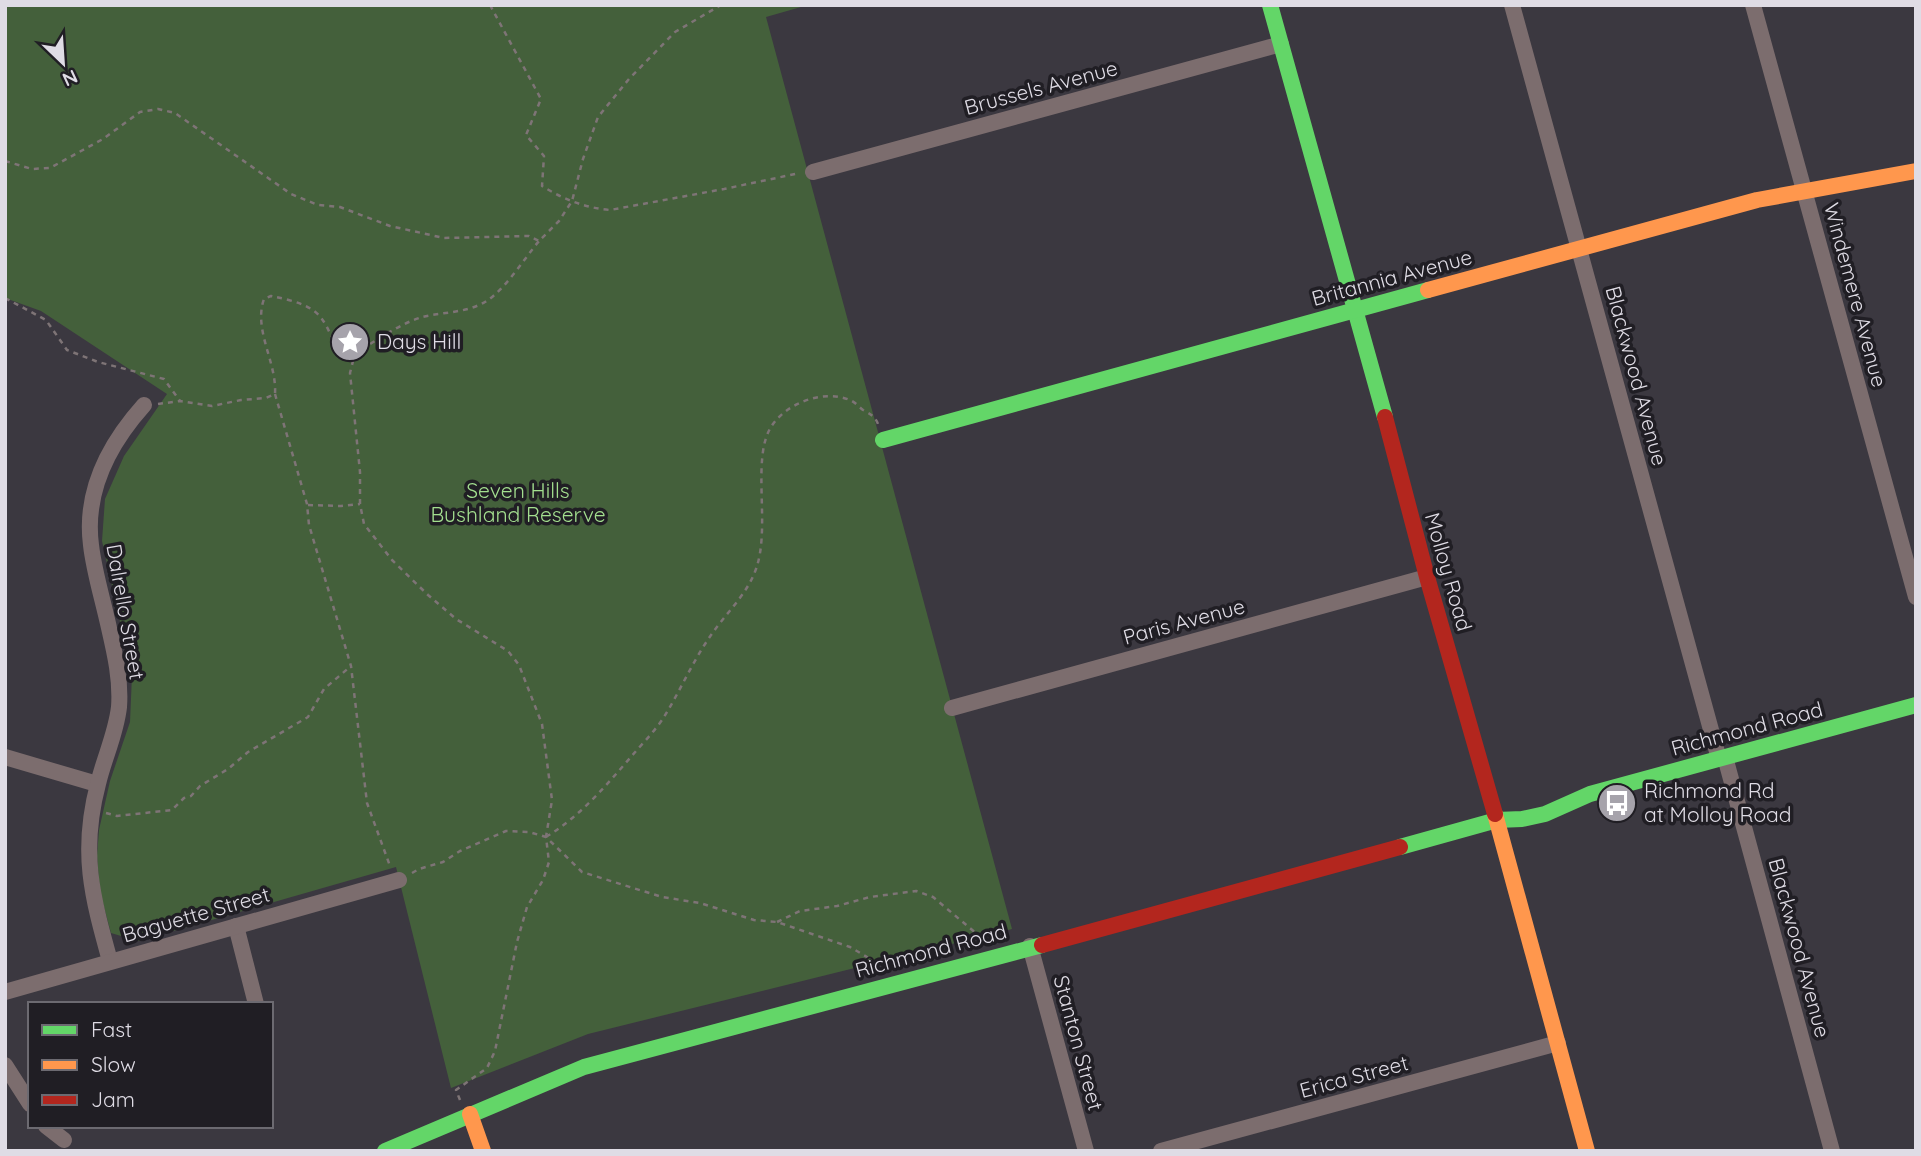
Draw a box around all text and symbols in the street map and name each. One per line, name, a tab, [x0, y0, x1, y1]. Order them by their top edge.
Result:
north arrow	[28, 28, 98, 98]
street label: Brussels Avenue	[961, 54, 1120, 120]
text: N	[59, 65, 82, 92]
street label: Windemere Avenue	[1819, 200, 1893, 390]
street label: Britannia Avenue	[1309, 243, 1475, 311]
street label: Blackwood Avenue	[1601, 283, 1673, 468]
place icon: Days Hill	[329, 321, 371, 363]
place label: Days Hill	[377, 328, 461, 354]
park label: Seven Hills Bushland Reserve	[430, 477, 606, 527]
street label: Molloy Road	[1420, 510, 1478, 634]
street label: Dalrello Street	[101, 542, 151, 682]
street label: Paris Avenue	[1120, 592, 1248, 650]
street label: Richmond Road	[1668, 695, 1825, 761]
place label: Richmond Rd at Molloy Road	[1644, 777, 1792, 827]
bus stop icon: Richmond Rd at Molloy Road	[1596, 782, 1638, 824]
street label: Blackwood Avenue	[1764, 855, 1836, 1040]
street label: Baguette Street	[119, 881, 272, 948]
street label: Richmond Road	[852, 917, 1009, 983]
street label: Stanton Street	[1048, 972, 1109, 1113]
legend	[28, 1002, 273, 1128]
text: Fast	[91, 1016, 132, 1042]
street label: Erica Street	[1297, 1049, 1411, 1103]
text: Slow	[91, 1051, 136, 1077]
text: Jam	[91, 1086, 135, 1112]

